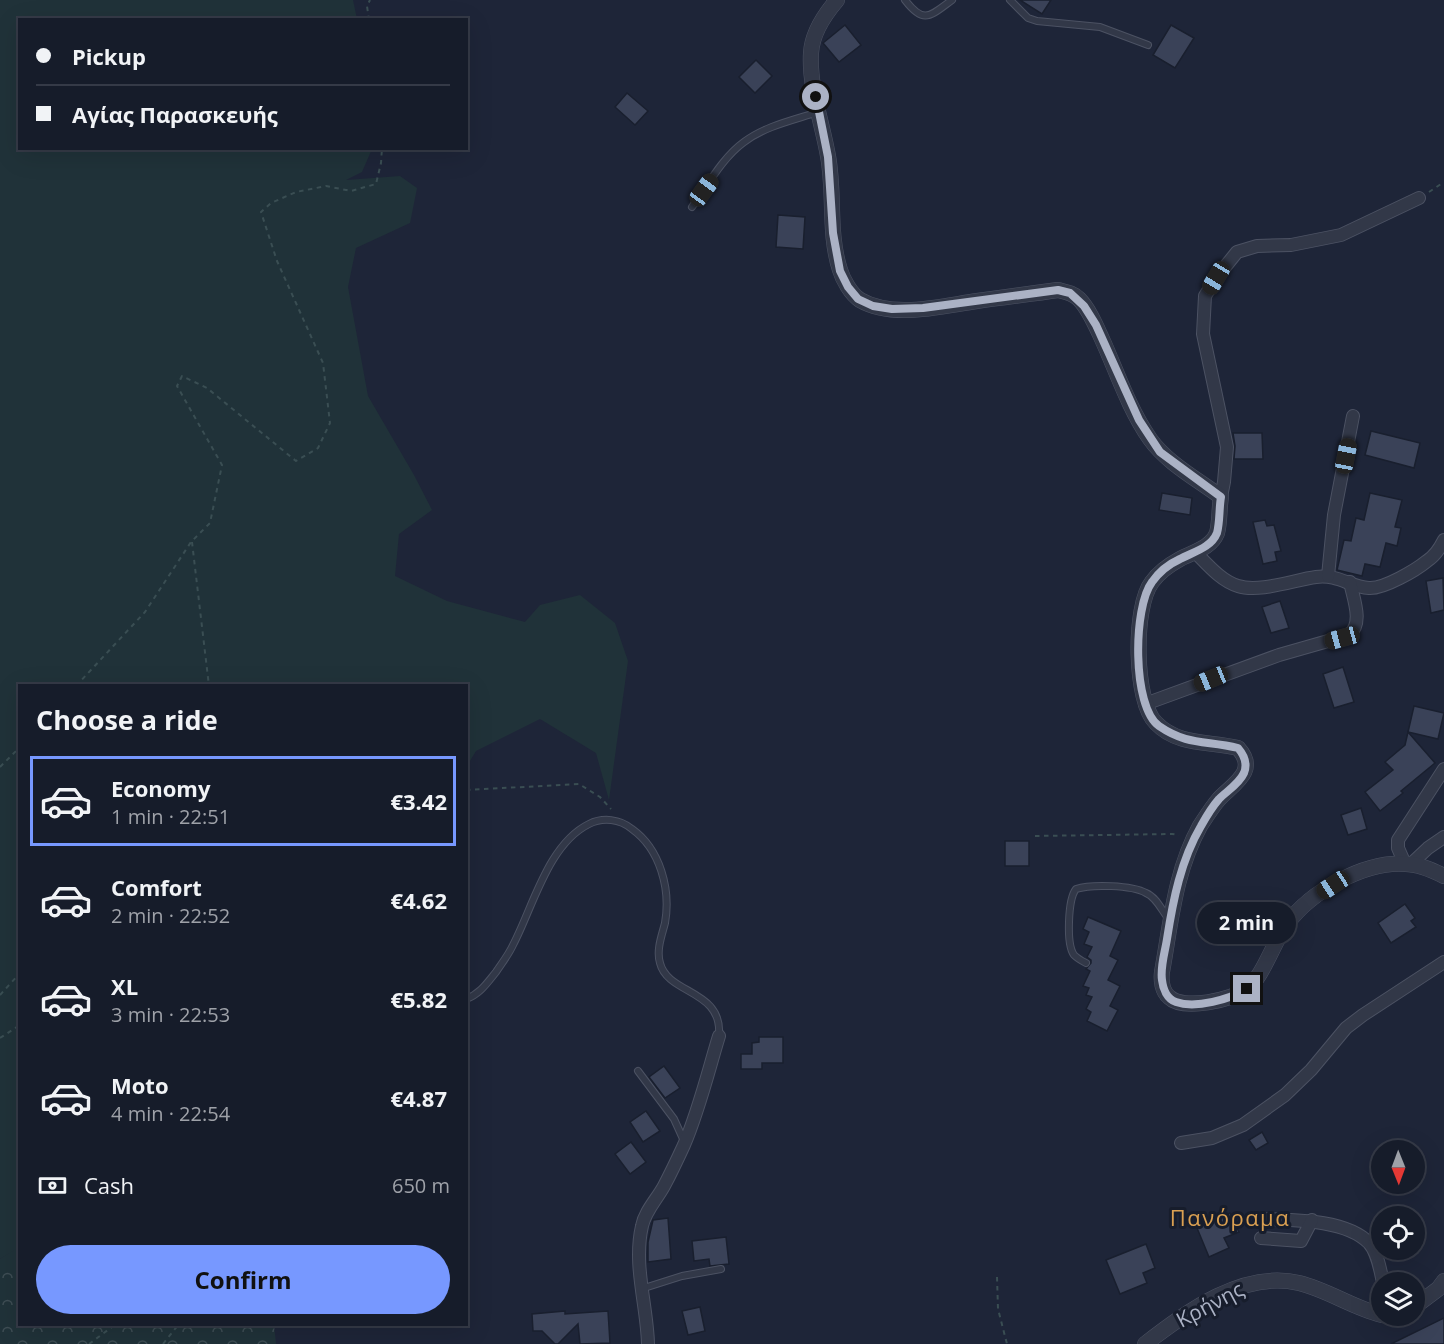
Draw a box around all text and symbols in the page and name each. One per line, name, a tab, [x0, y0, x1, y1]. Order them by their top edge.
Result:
text: Pickup	[72, 41, 146, 71]
route start	[802, 83, 829, 110]
text: Αγίας Παρασκευής	[72, 99, 278, 129]
car	[686, 170, 722, 210]
car	[1199, 258, 1233, 298]
car	[1334, 437, 1358, 475]
car	[1322, 625, 1362, 651]
car	[1191, 664, 1231, 694]
text: Choose a ride	[36, 701, 218, 738]
text: Economy	[111, 773, 210, 803]
icon: car	[39, 774, 93, 828]
text: €3.42	[390, 786, 447, 816]
text: 1 min · 22:51	[111, 803, 230, 830]
car	[1313, 868, 1353, 902]
text: Comfort	[111, 872, 202, 902]
icon: car	[39, 873, 93, 927]
text: €4.62	[390, 885, 447, 915]
text: 2 min · 22:52	[111, 902, 230, 929]
callout: 2 min	[1198, 902, 1296, 944]
text: 2 min	[1219, 909, 1274, 936]
text: XL	[111, 971, 138, 1001]
icon: car	[39, 972, 93, 1026]
route end	[1233, 975, 1260, 1002]
text: €5.82	[390, 984, 447, 1014]
text: 3 min · 22:53	[111, 1001, 230, 1028]
text: Moto	[111, 1070, 169, 1100]
icon: car	[39, 1071, 93, 1125]
text: €4.87	[390, 1083, 447, 1113]
text: 4 min · 22:54	[111, 1100, 230, 1127]
north arrow	[1371, 1140, 1425, 1194]
map controls	[1371, 1140, 1425, 1326]
icon: cash	[36, 1169, 69, 1202]
text: Cash	[84, 1170, 134, 1200]
text: 650 m	[392, 1172, 450, 1199]
district label: Πανόραμα	[1170, 1202, 1290, 1232]
button: locate	[1371, 1206, 1425, 1260]
button: Confirm	[36, 1245, 450, 1314]
button: layers	[1371, 1272, 1425, 1326]
street label: Κρήνης	[1171, 1275, 1248, 1334]

